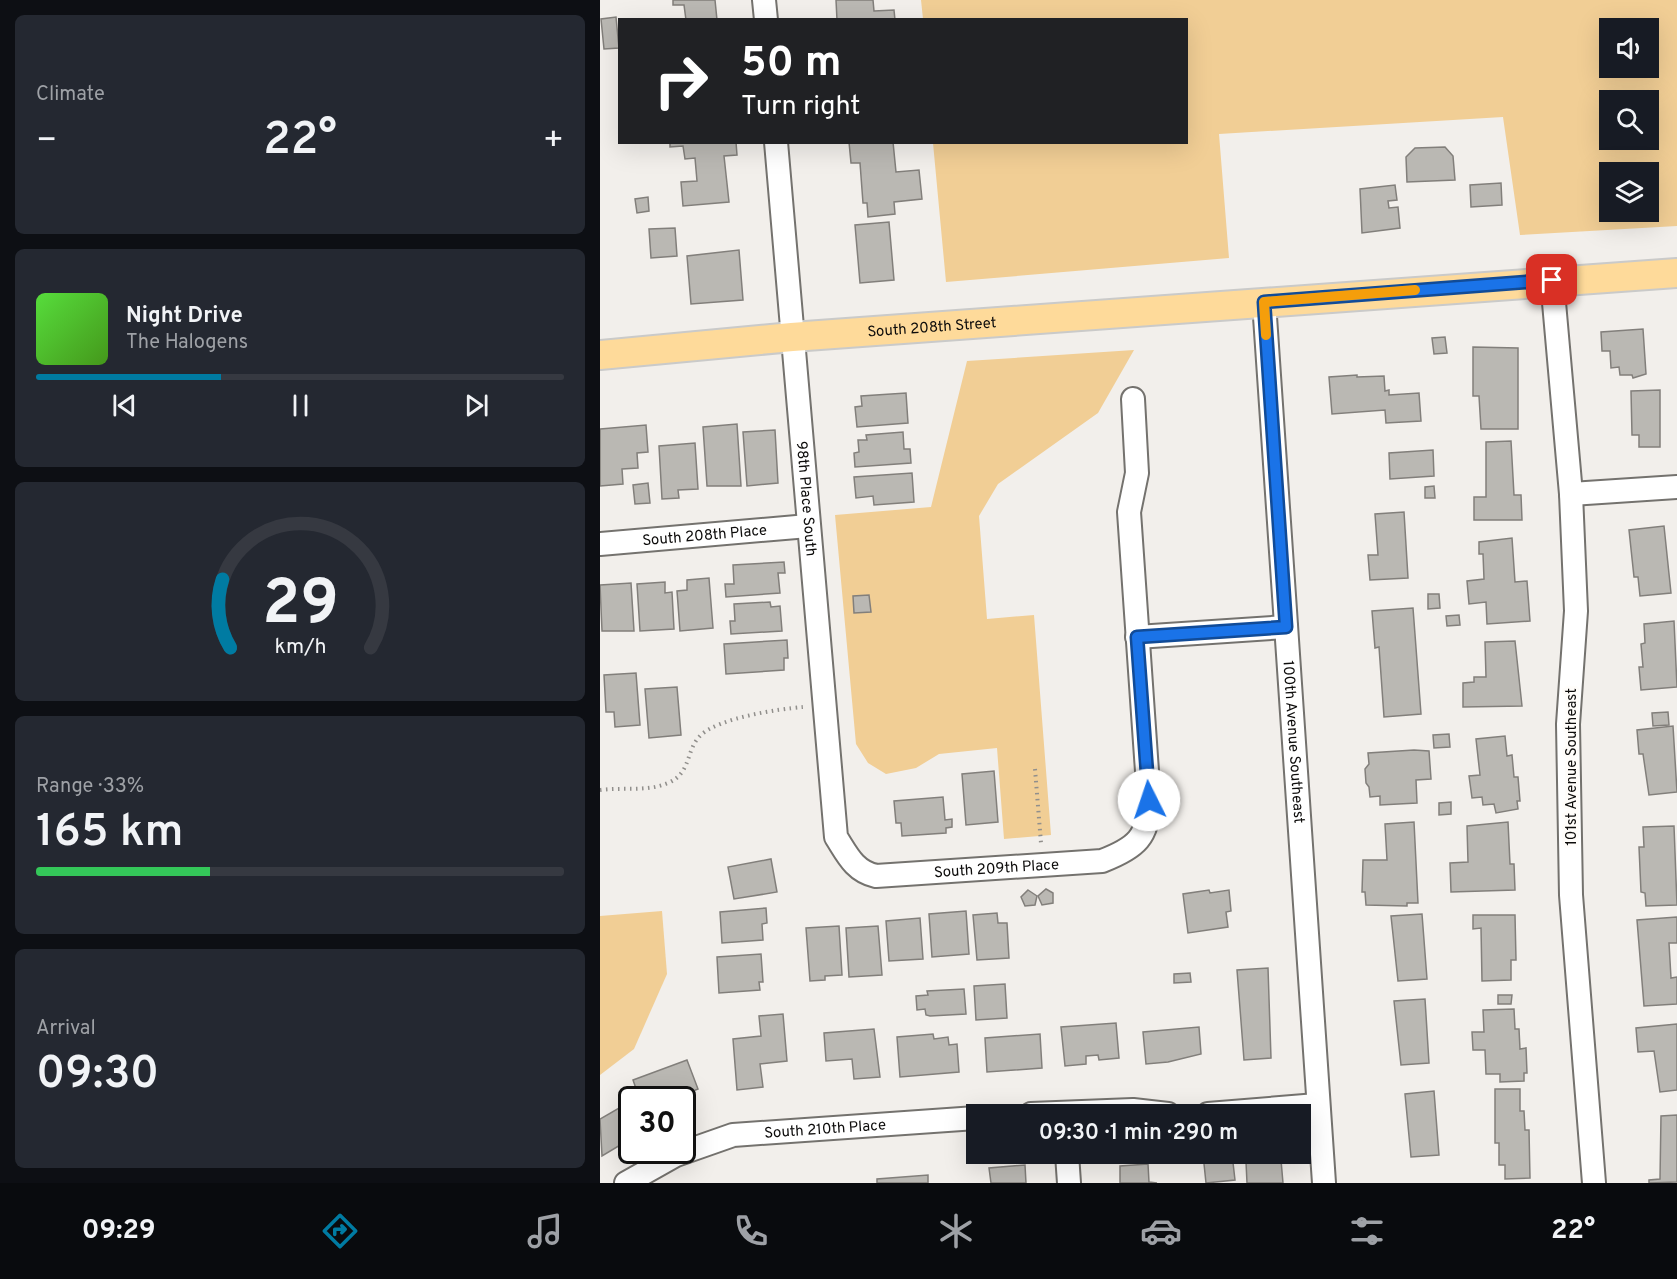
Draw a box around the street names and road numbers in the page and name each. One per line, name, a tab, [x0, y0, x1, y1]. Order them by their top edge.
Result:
street label: South 208th Street	[867, 314, 997, 343]
street label: 98th Place South	[791, 441, 820, 557]
street label: South 208th Place	[642, 522, 768, 551]
street label: 100th Avenue Southeast	[1277, 660, 1307, 824]
street label: 101st Avenue Southeast	[1563, 688, 1582, 846]
street label: South 209th Place	[933, 856, 1060, 883]
street label: South 210th Place	[764, 1116, 887, 1144]

